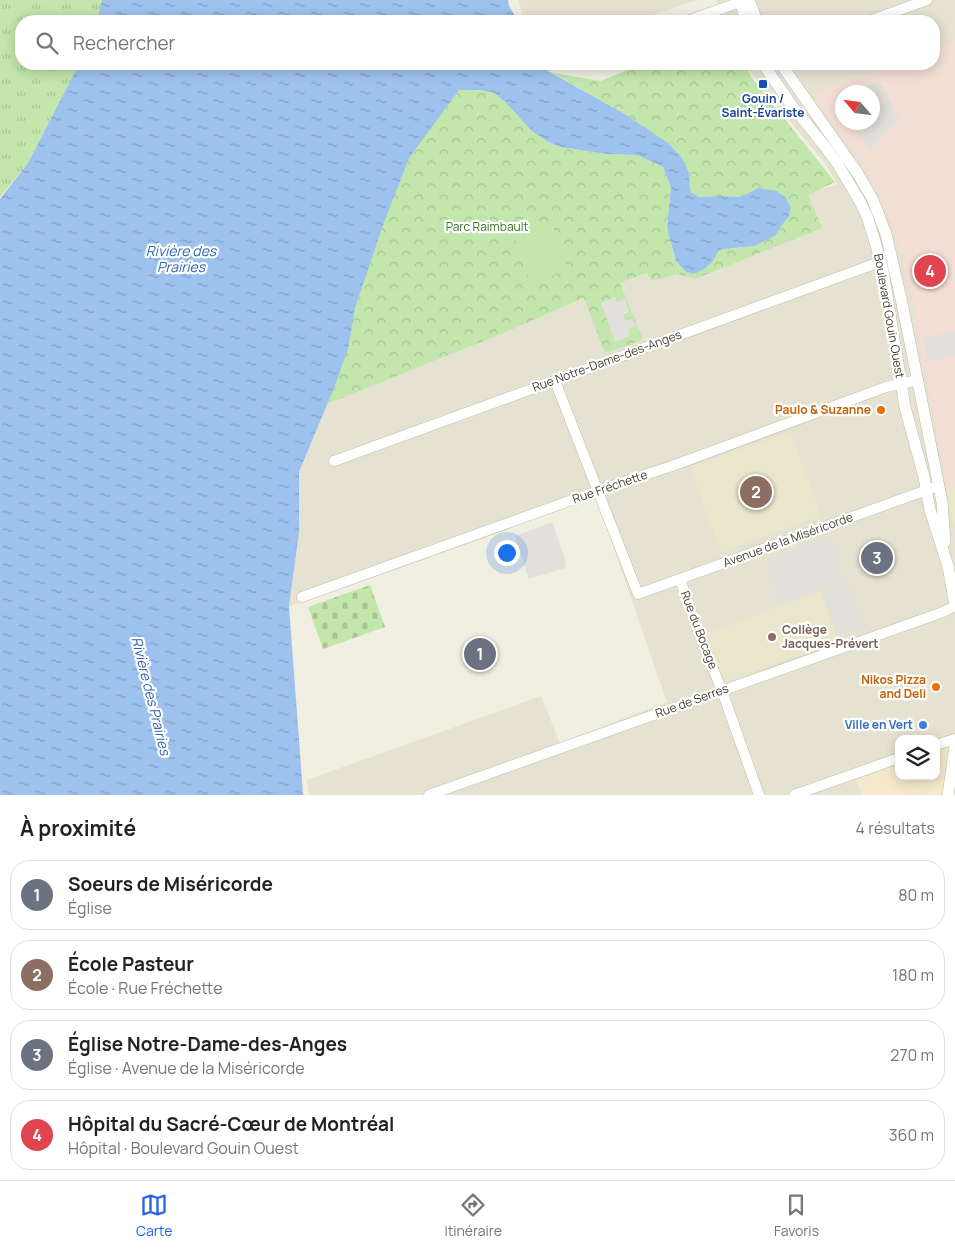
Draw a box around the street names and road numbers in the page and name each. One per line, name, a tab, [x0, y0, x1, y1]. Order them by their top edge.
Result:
street label: Boulevard Gouin Ouest	[870, 252, 909, 380]
street label: Rue Notre-Dame-des-Anges	[530, 326, 684, 395]
street label: Rue Fréchette	[570, 466, 650, 507]
street label: Avenue de la Miséricorde	[721, 508, 855, 571]
street label: Rue du Bocage	[677, 588, 722, 671]
street label: Rue de Serres	[653, 679, 731, 722]

